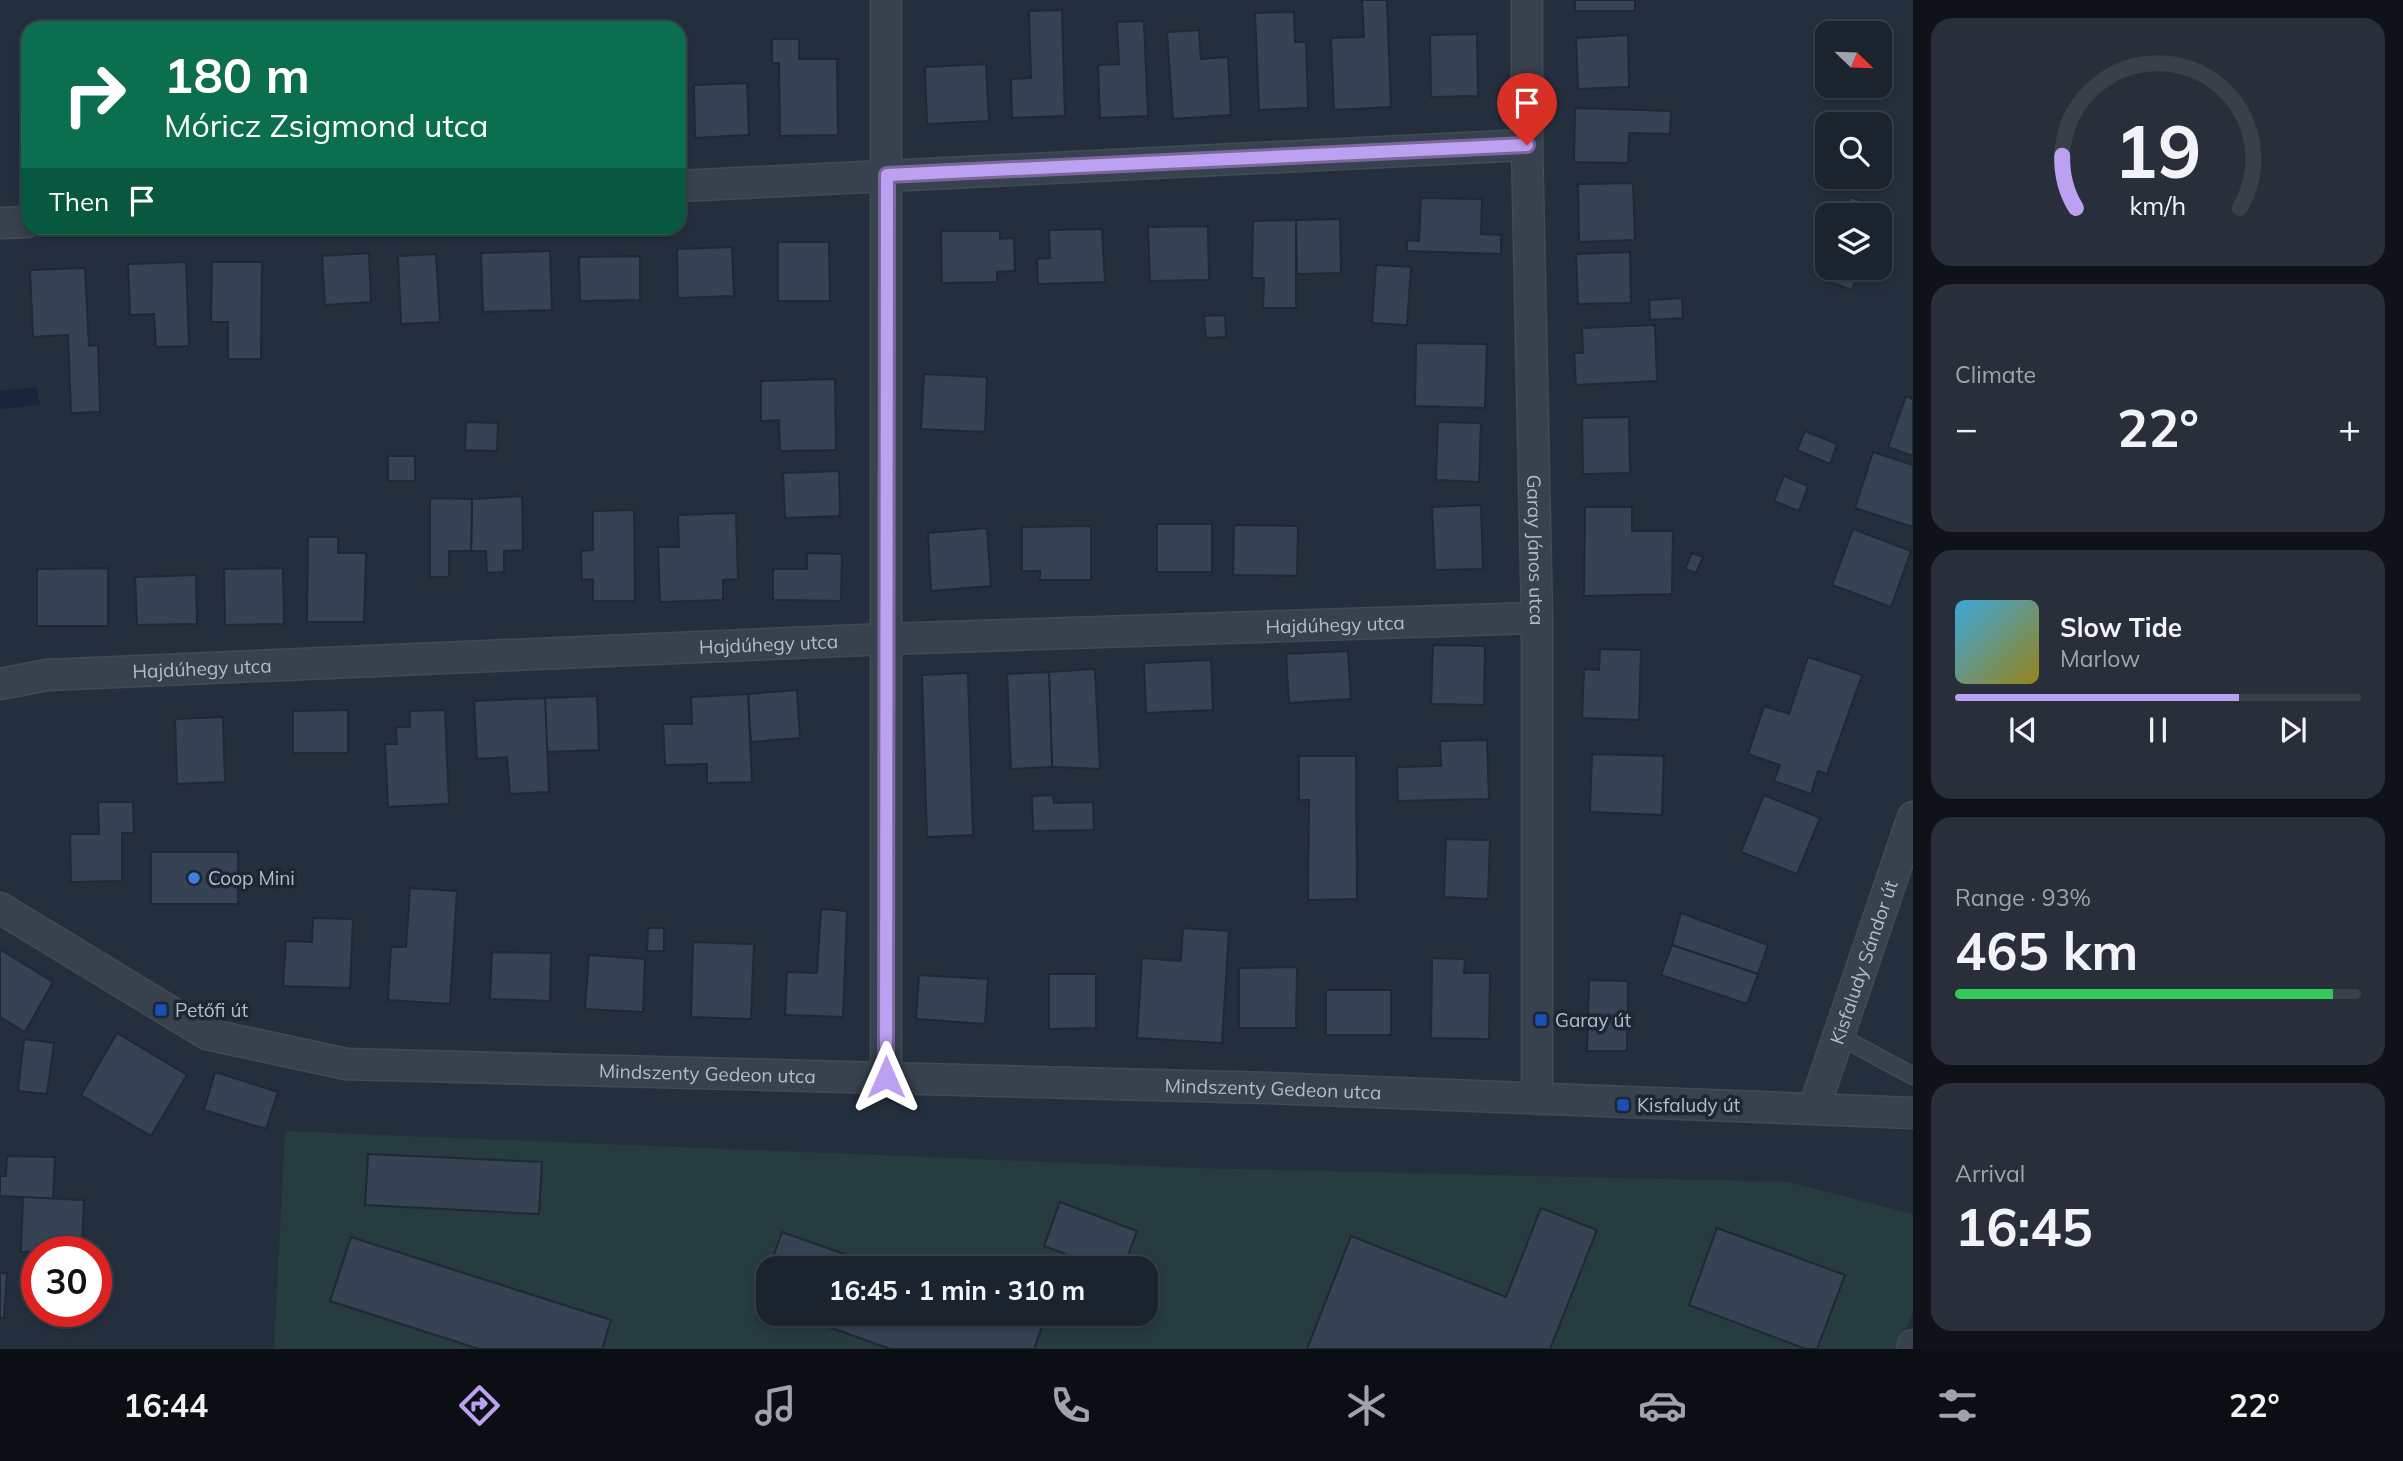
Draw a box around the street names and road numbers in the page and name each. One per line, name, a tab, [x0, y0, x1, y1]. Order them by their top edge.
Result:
street label: Garay János utca	[1522, 474, 1549, 625]
street label: Hajdúhegy utca	[1265, 610, 1405, 639]
street label: Hajdúhegy utca	[698, 629, 839, 659]
street label: Hajdúhegy utca	[132, 653, 272, 683]
street label: Kisfaludy Sándor út	[1825, 877, 1903, 1047]
street label: Mindszenty Gedeon utca	[599, 1059, 816, 1088]
street label: Mindszenty Gedeon utca	[1164, 1073, 1382, 1104]

